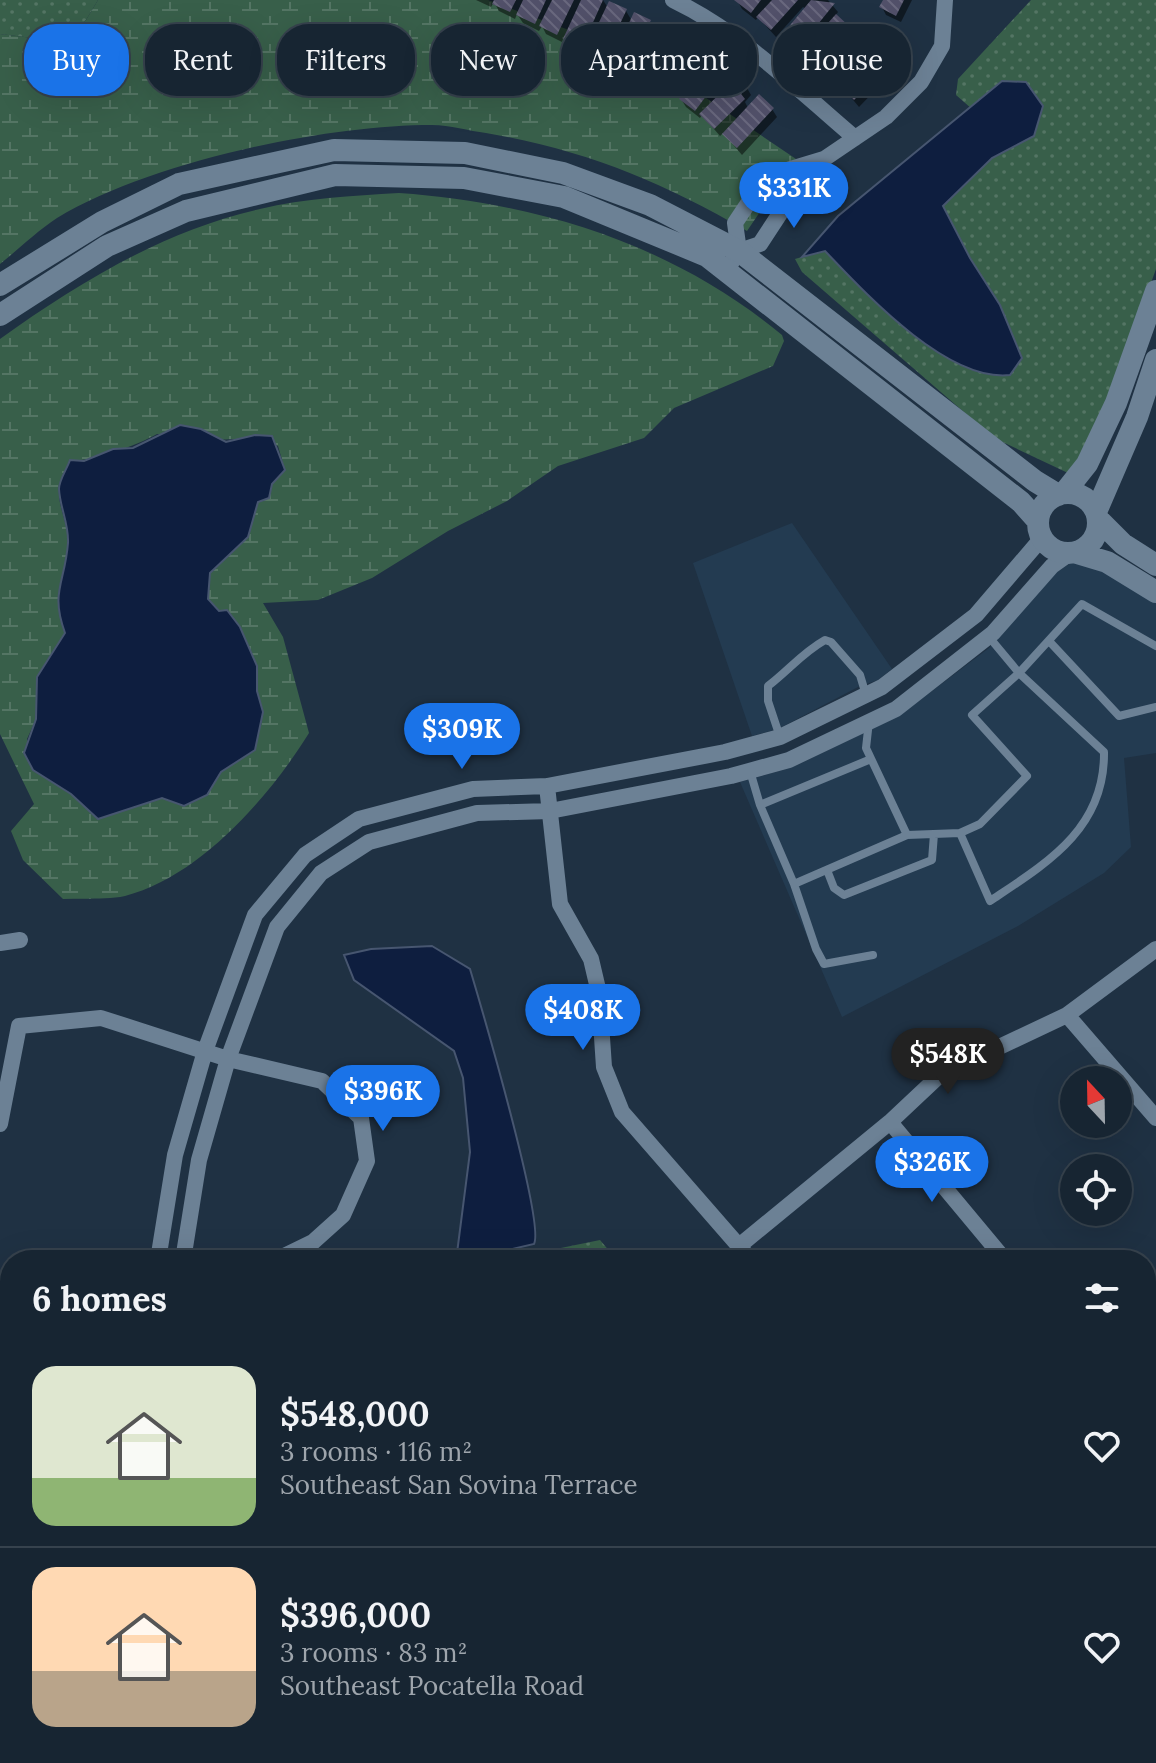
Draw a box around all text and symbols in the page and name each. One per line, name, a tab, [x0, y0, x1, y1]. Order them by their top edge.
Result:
chip: Buy	[24, 24, 129, 96]
chip: Rent	[145, 24, 261, 96]
chip: Filters	[277, 24, 415, 96]
chip: New	[431, 24, 545, 96]
chip: Apartment	[561, 24, 757, 96]
chip: House	[773, 24, 911, 96]
pin: $331K	[738, 162, 850, 230]
text: $331K	[757, 171, 831, 204]
pin: $309K	[406, 703, 518, 771]
text: $309K	[422, 712, 502, 745]
pin: $408K	[527, 984, 639, 1052]
text: $408K	[543, 993, 623, 1026]
pin: $548K	[892, 1028, 1004, 1096]
text: $548K	[909, 1037, 987, 1070]
pin: $396K	[327, 1065, 439, 1133]
north arrow	[1060, 1066, 1132, 1138]
map controls	[1060, 1066, 1132, 1226]
text: $396K	[344, 1074, 422, 1107]
pin: $326K	[876, 1136, 988, 1204]
text: $326K	[893, 1145, 971, 1178]
button: locate	[1060, 1154, 1132, 1226]
icon: filters	[1080, 1276, 1124, 1320]
text: 6 homes	[32, 1277, 167, 1320]
text: $548,000	[280, 1392, 430, 1435]
icon: home	[96, 1398, 192, 1494]
icon: heart	[1080, 1424, 1124, 1468]
text: 3 rooms · 116 m²	[280, 1435, 472, 1468]
text: Southeast San Sovina Terrace	[280, 1468, 638, 1501]
text: $396,000	[280, 1593, 431, 1636]
icon: home	[96, 1599, 192, 1695]
icon: heart	[1080, 1625, 1124, 1669]
text: 3 rooms · 83 m²	[280, 1636, 467, 1669]
text: Southeast Pocatella Road	[280, 1669, 584, 1702]

